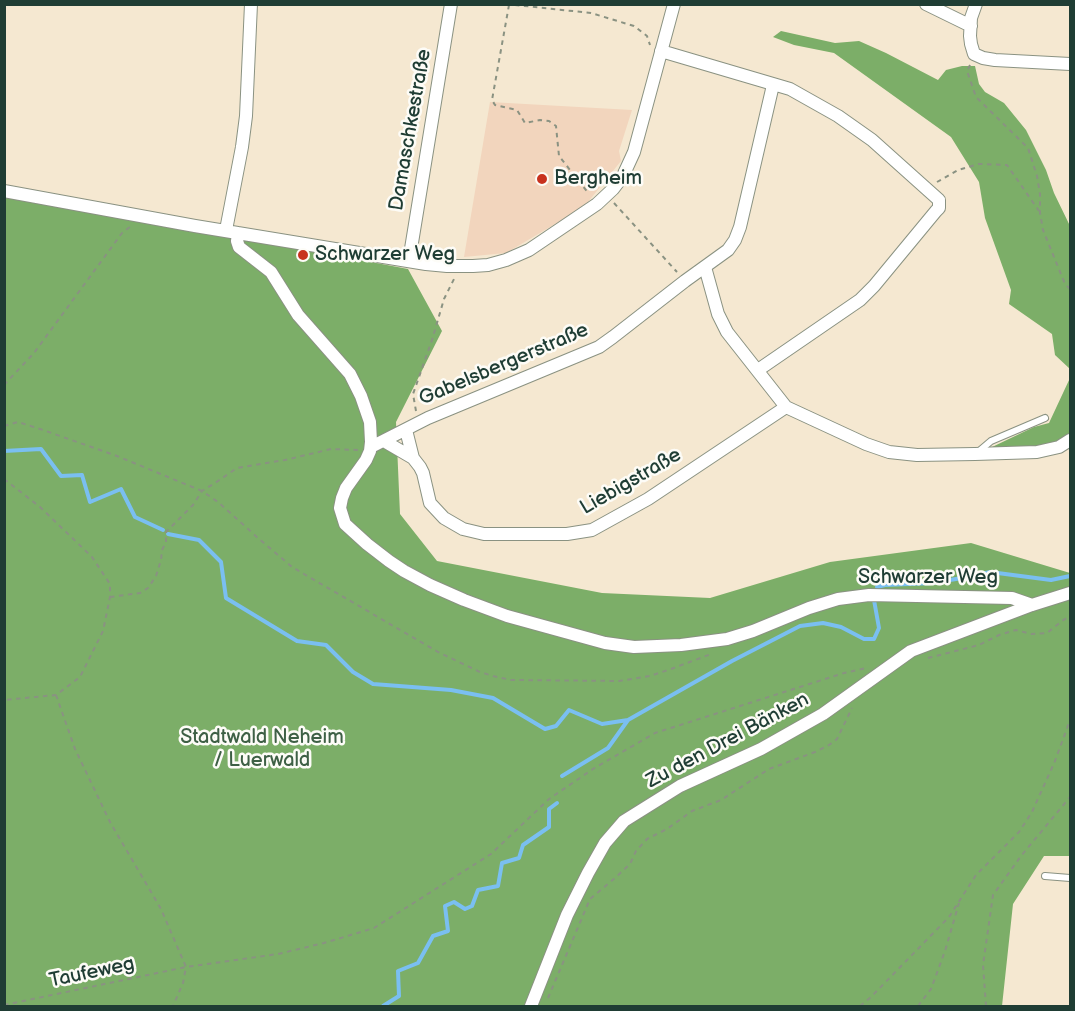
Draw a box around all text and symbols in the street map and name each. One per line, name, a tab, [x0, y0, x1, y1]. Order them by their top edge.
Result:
street label: Damaschkestraße	[385, 47, 437, 213]
place label: Bergheim	[554, 167, 642, 191]
marker: Bergheim	[535, 172, 549, 186]
place label: Schwarzer Weg	[315, 243, 455, 267]
marker: Schwarzer Weg	[296, 248, 310, 262]
street label: Gabelsbergerstraße	[416, 318, 592, 412]
street label: Liebigstraße	[576, 443, 686, 521]
street label: Schwarzer Weg	[858, 566, 998, 590]
street label: Zu den Drei Bänken	[643, 688, 813, 794]
park label: Stadtwald Neheim / Luerwald	[180, 726, 344, 773]
street label: Taufeweg	[47, 952, 137, 994]

